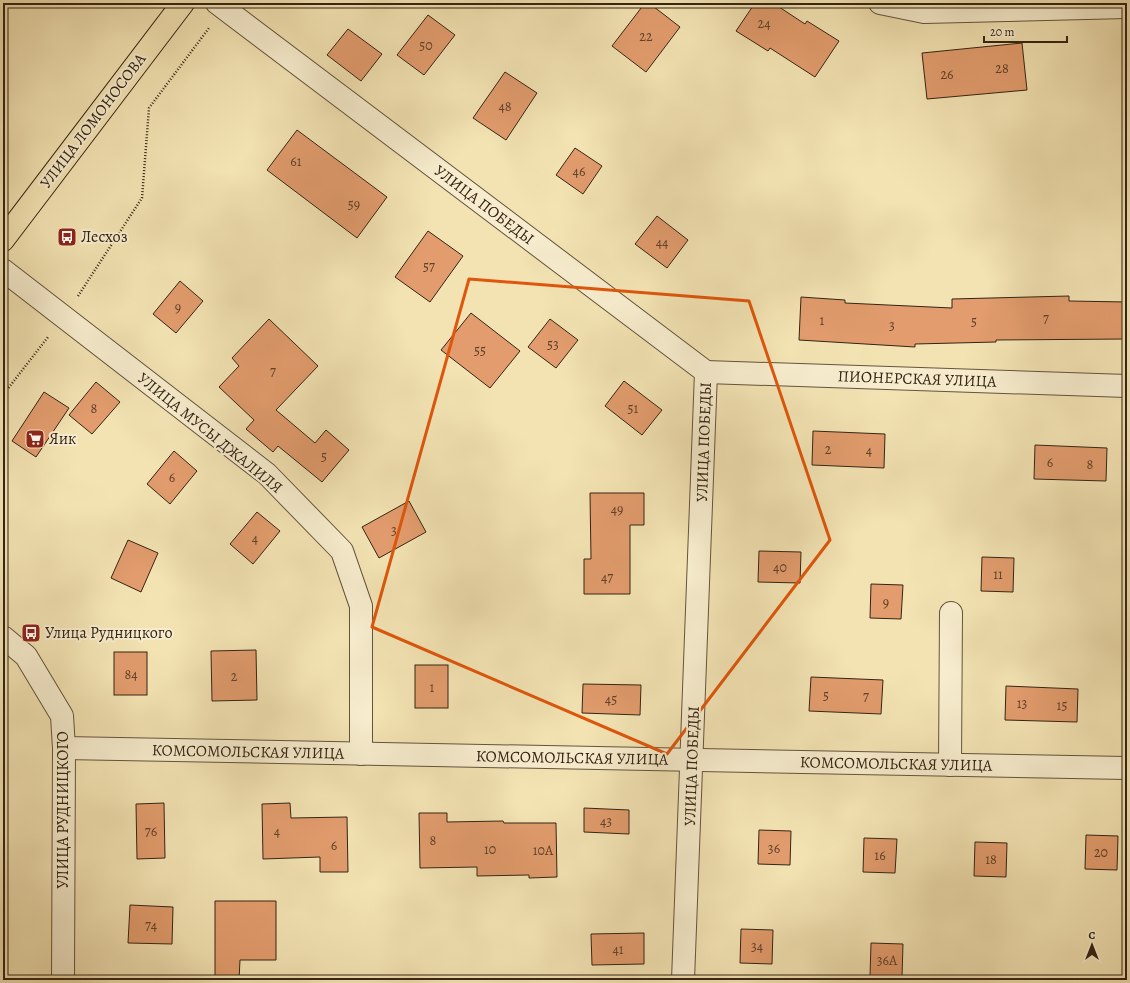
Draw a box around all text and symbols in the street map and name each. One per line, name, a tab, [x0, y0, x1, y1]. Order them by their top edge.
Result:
house number: 24	[758, 14, 771, 33]
scale bar	[984, 18, 1067, 44]
text: 20 m	[990, 24, 1014, 40]
house number: 22	[639, 27, 653, 46]
house number: 50	[419, 36, 433, 55]
street label: УЛИЦА ЛОМОНОСОВА	[35, 48, 151, 193]
house number: 28	[995, 59, 1009, 78]
house number: 26	[940, 65, 954, 84]
house number: 48	[498, 97, 512, 116]
house number: 61	[290, 152, 302, 171]
street label: УЛИЦА ПОБЕДЫ	[429, 160, 539, 250]
house number: 46	[573, 162, 585, 181]
house number: 59	[348, 195, 360, 214]
bus stop icon: Лесхоз	[56, 226, 78, 248]
place label: Лесхоз	[81, 226, 128, 248]
house number: 44	[656, 233, 668, 252]
house number: 57	[423, 257, 435, 276]
house number: 9	[175, 298, 181, 317]
house number: 7	[1043, 309, 1049, 328]
house number: 1	[820, 311, 825, 330]
house number: 5	[971, 312, 977, 331]
house number: 3	[889, 316, 895, 335]
house number: 53	[547, 335, 559, 354]
house number: 55	[474, 341, 486, 360]
house number: 7	[270, 362, 276, 381]
street label: ПИОНЕРСКАЯ УЛИЦА	[837, 365, 997, 393]
street label: УЛИЦА МУСЫ ДЖАЛИЛЯ	[133, 368, 287, 499]
street label: УЛИЦА ПОБЕДЫ	[691, 382, 717, 502]
house number: 8	[91, 399, 98, 418]
house number: 51	[628, 399, 639, 418]
supermarket icon: Яик	[24, 428, 46, 450]
place label: Яик	[49, 428, 76, 450]
house number: 2	[825, 440, 832, 459]
house number: 4	[866, 441, 872, 460]
house number: 5	[321, 447, 327, 466]
house number: 6	[1047, 453, 1053, 472]
house number: 8	[1087, 455, 1094, 474]
house number: 6	[169, 468, 175, 487]
house number: 49	[611, 500, 623, 519]
house number: 3	[391, 521, 397, 540]
house number: 4	[252, 529, 258, 548]
house number: 40	[773, 558, 787, 577]
house number: 11	[993, 565, 1003, 584]
house number: 47	[601, 568, 613, 587]
house number: 9	[883, 593, 889, 612]
bus stop icon: Улица Рудницкого	[20, 622, 42, 644]
place label: Улица Рудницкого	[45, 622, 173, 644]
house number: 84	[124, 665, 138, 684]
house number: 2	[231, 667, 238, 686]
house number: 1	[430, 678, 435, 697]
house number: 5	[823, 686, 829, 705]
house number: 7	[863, 687, 869, 706]
house number: 45	[605, 690, 617, 709]
house number: 13	[1017, 694, 1027, 713]
house number: 15	[1057, 696, 1067, 715]
street label: УЛИЦА ПОБЕДЫ	[679, 706, 705, 826]
street label: УЛИЦА РУДНИЦКОГО	[52, 731, 74, 889]
street label: КОМСОМОЛЬСКАЯ УЛИЦА	[152, 739, 345, 765]
street label: КОМСОМОЛЬСКАЯ УЛИЦА	[476, 745, 669, 771]
street label: КОМСОМОЛЬСКАЯ УЛИЦА	[800, 751, 993, 777]
house number: 43	[600, 812, 612, 831]
house number: 76	[145, 822, 157, 841]
house number: 4	[274, 822, 280, 841]
house number: 8	[430, 831, 437, 850]
house number: 6	[331, 836, 337, 855]
house number: 36	[768, 839, 780, 858]
house number: 10	[484, 840, 496, 859]
house number: 10А	[533, 841, 554, 860]
house number: 20	[1094, 843, 1108, 862]
house number: 16	[874, 846, 886, 865]
house number: 18	[985, 850, 997, 869]
house number: 74	[145, 916, 157, 935]
north arrow	[1072, 925, 1112, 965]
text: С	[1089, 928, 1096, 943]
house number: 34	[751, 937, 763, 956]
house number: 41	[612, 940, 624, 959]
house number: 36А	[877, 951, 898, 970]

